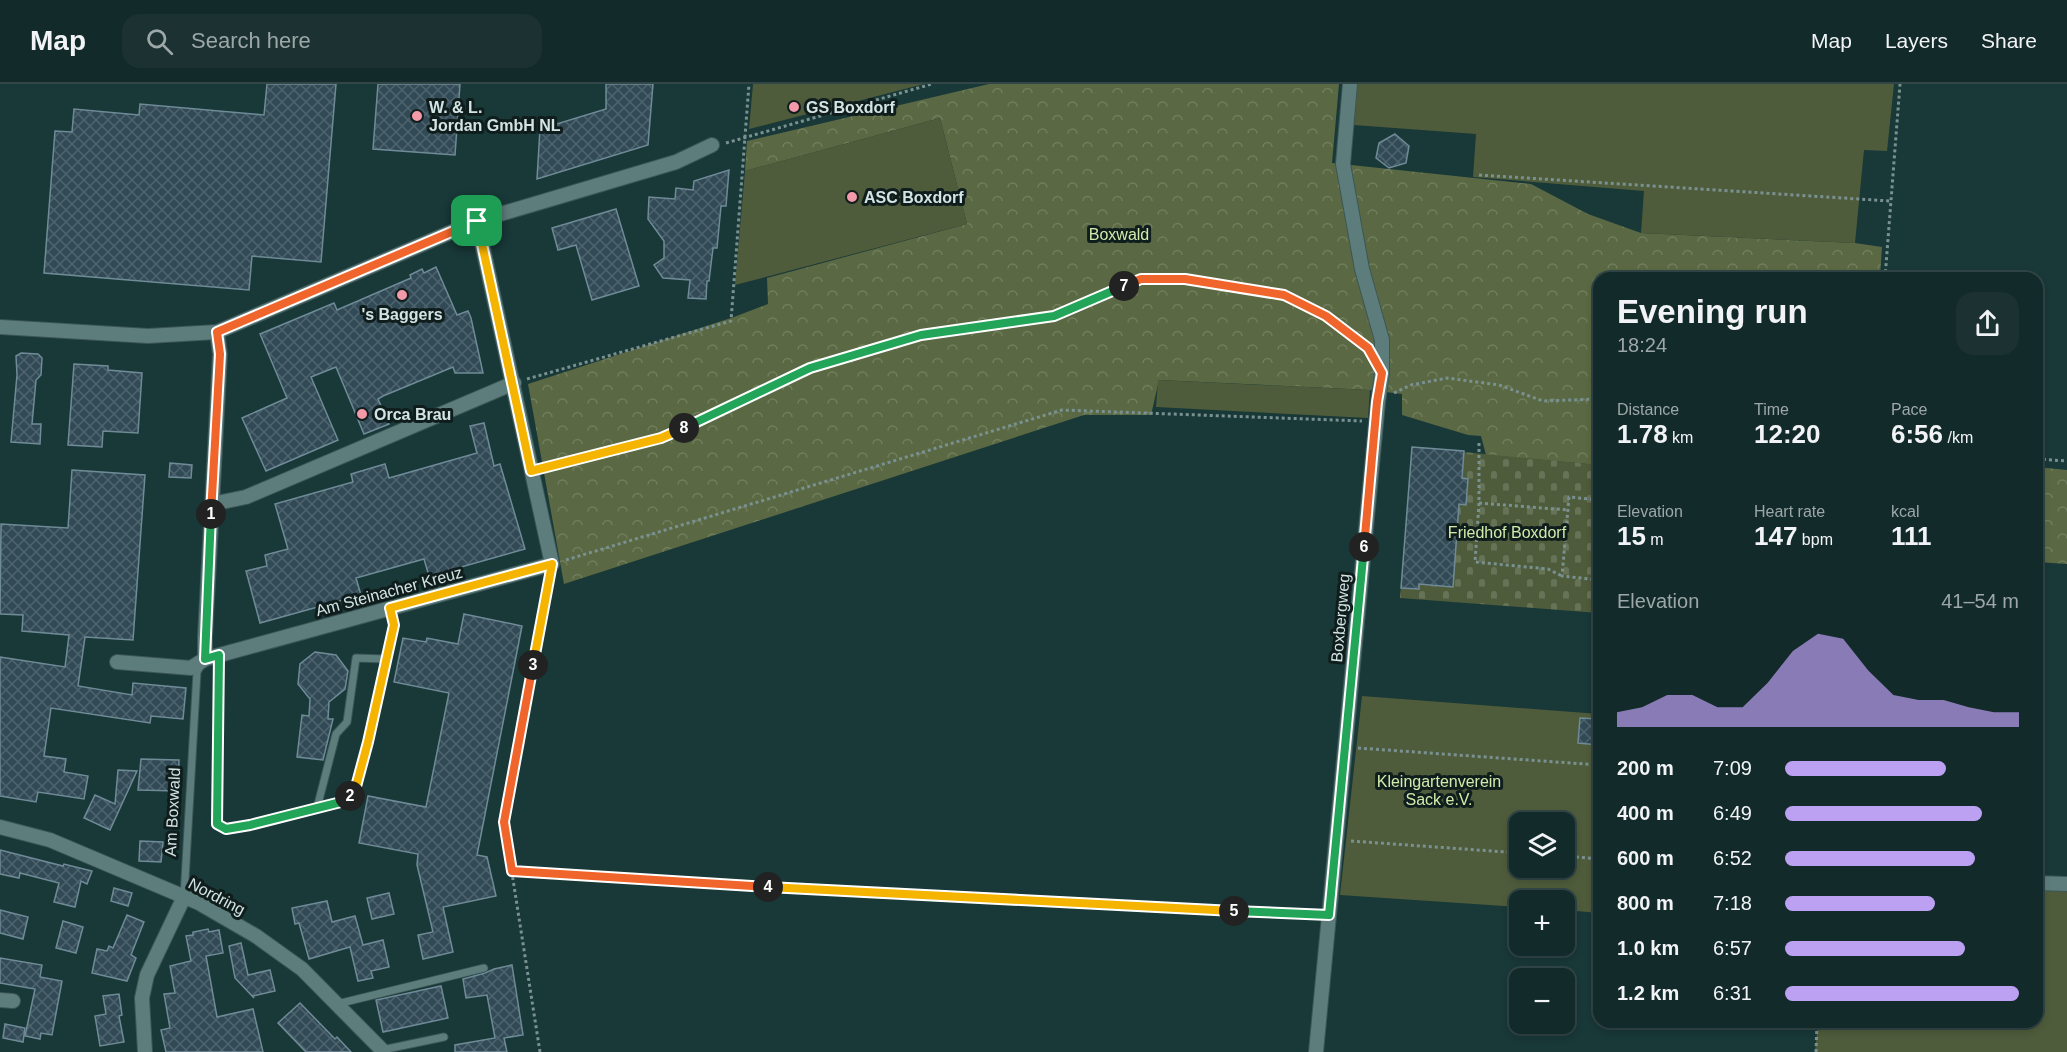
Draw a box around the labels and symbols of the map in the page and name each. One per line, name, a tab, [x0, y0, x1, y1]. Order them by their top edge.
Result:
place label: W. & L. Jordan GmbH NL	[429, 99, 561, 134]
place label: GS Boxdorf	[806, 99, 896, 116]
marker: GS Boxdorf	[787, 100, 801, 114]
marker: W. & L. Jordan GmbH NL	[410, 109, 424, 123]
place label: ASC Boxdorf	[864, 189, 964, 206]
marker: ASC Boxdorf	[845, 190, 859, 204]
pin	[451, 195, 502, 246]
park label: Boxwald	[1089, 226, 1149, 243]
pin: 7	[1109, 271, 1139, 301]
marker: 's Baggers	[395, 288, 409, 302]
place label: 's Baggers	[361, 306, 443, 323]
place label: Orca Brau	[374, 406, 451, 423]
marker: Orca Brau	[355, 407, 369, 421]
pin: 8	[669, 413, 699, 443]
pin: 1	[196, 499, 226, 529]
park label: Friedhof Boxdorf	[1448, 524, 1567, 541]
pin: 6	[1349, 532, 1379, 562]
street label: Am Steinacher Kreuz	[314, 564, 464, 619]
street label: Boxbergweg	[1328, 573, 1353, 663]
pin: 3	[518, 650, 548, 680]
street label: Am Boxwald	[162, 767, 183, 857]
park label: Kleingartenverein Sack e.V.	[1377, 773, 1501, 808]
pin: 2	[335, 781, 365, 811]
pin: 4	[753, 872, 783, 902]
street label: Nordring	[186, 875, 248, 918]
pin: 5	[1219, 896, 1249, 926]

